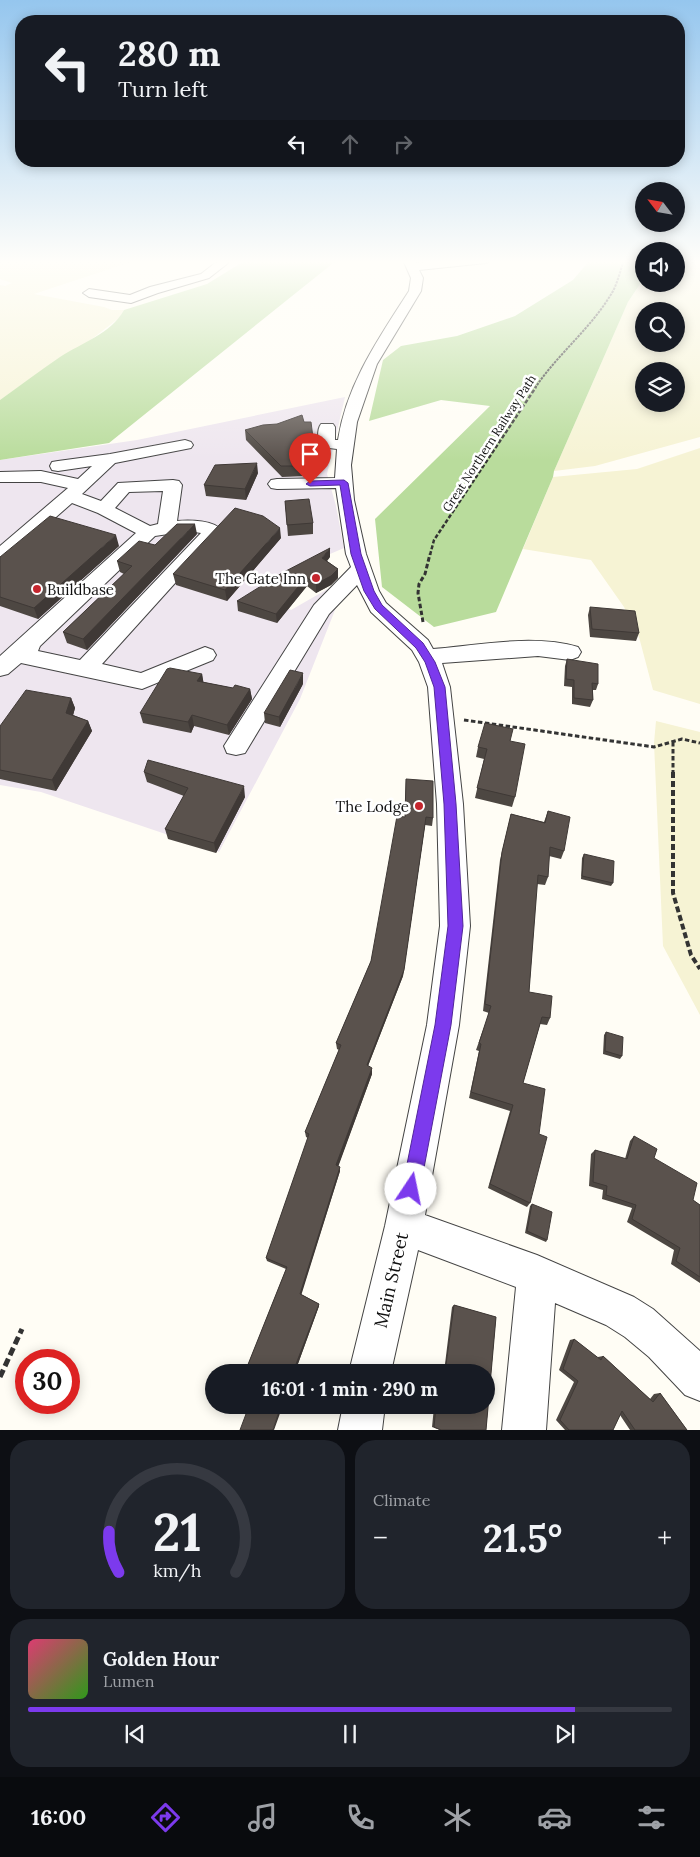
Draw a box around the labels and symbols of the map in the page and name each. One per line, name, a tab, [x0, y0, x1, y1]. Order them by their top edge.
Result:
north arrow	[635, 182, 685, 232]
street label: Great Northern Railway Path	[439, 372, 539, 514]
pin	[289, 433, 331, 484]
place label: The Gate Inn	[215, 569, 306, 588]
marker: The Gate Inn	[310, 572, 322, 584]
place label: Buildbase	[47, 580, 114, 599]
marker: Buildbase	[31, 583, 43, 595]
place label: The Lodge	[336, 797, 409, 816]
marker: The Lodge	[413, 800, 425, 812]
position arrow	[384, 1162, 436, 1214]
street label: Main Street	[369, 1230, 413, 1330]
speed limit sign: 30	[15, 1349, 80, 1414]

